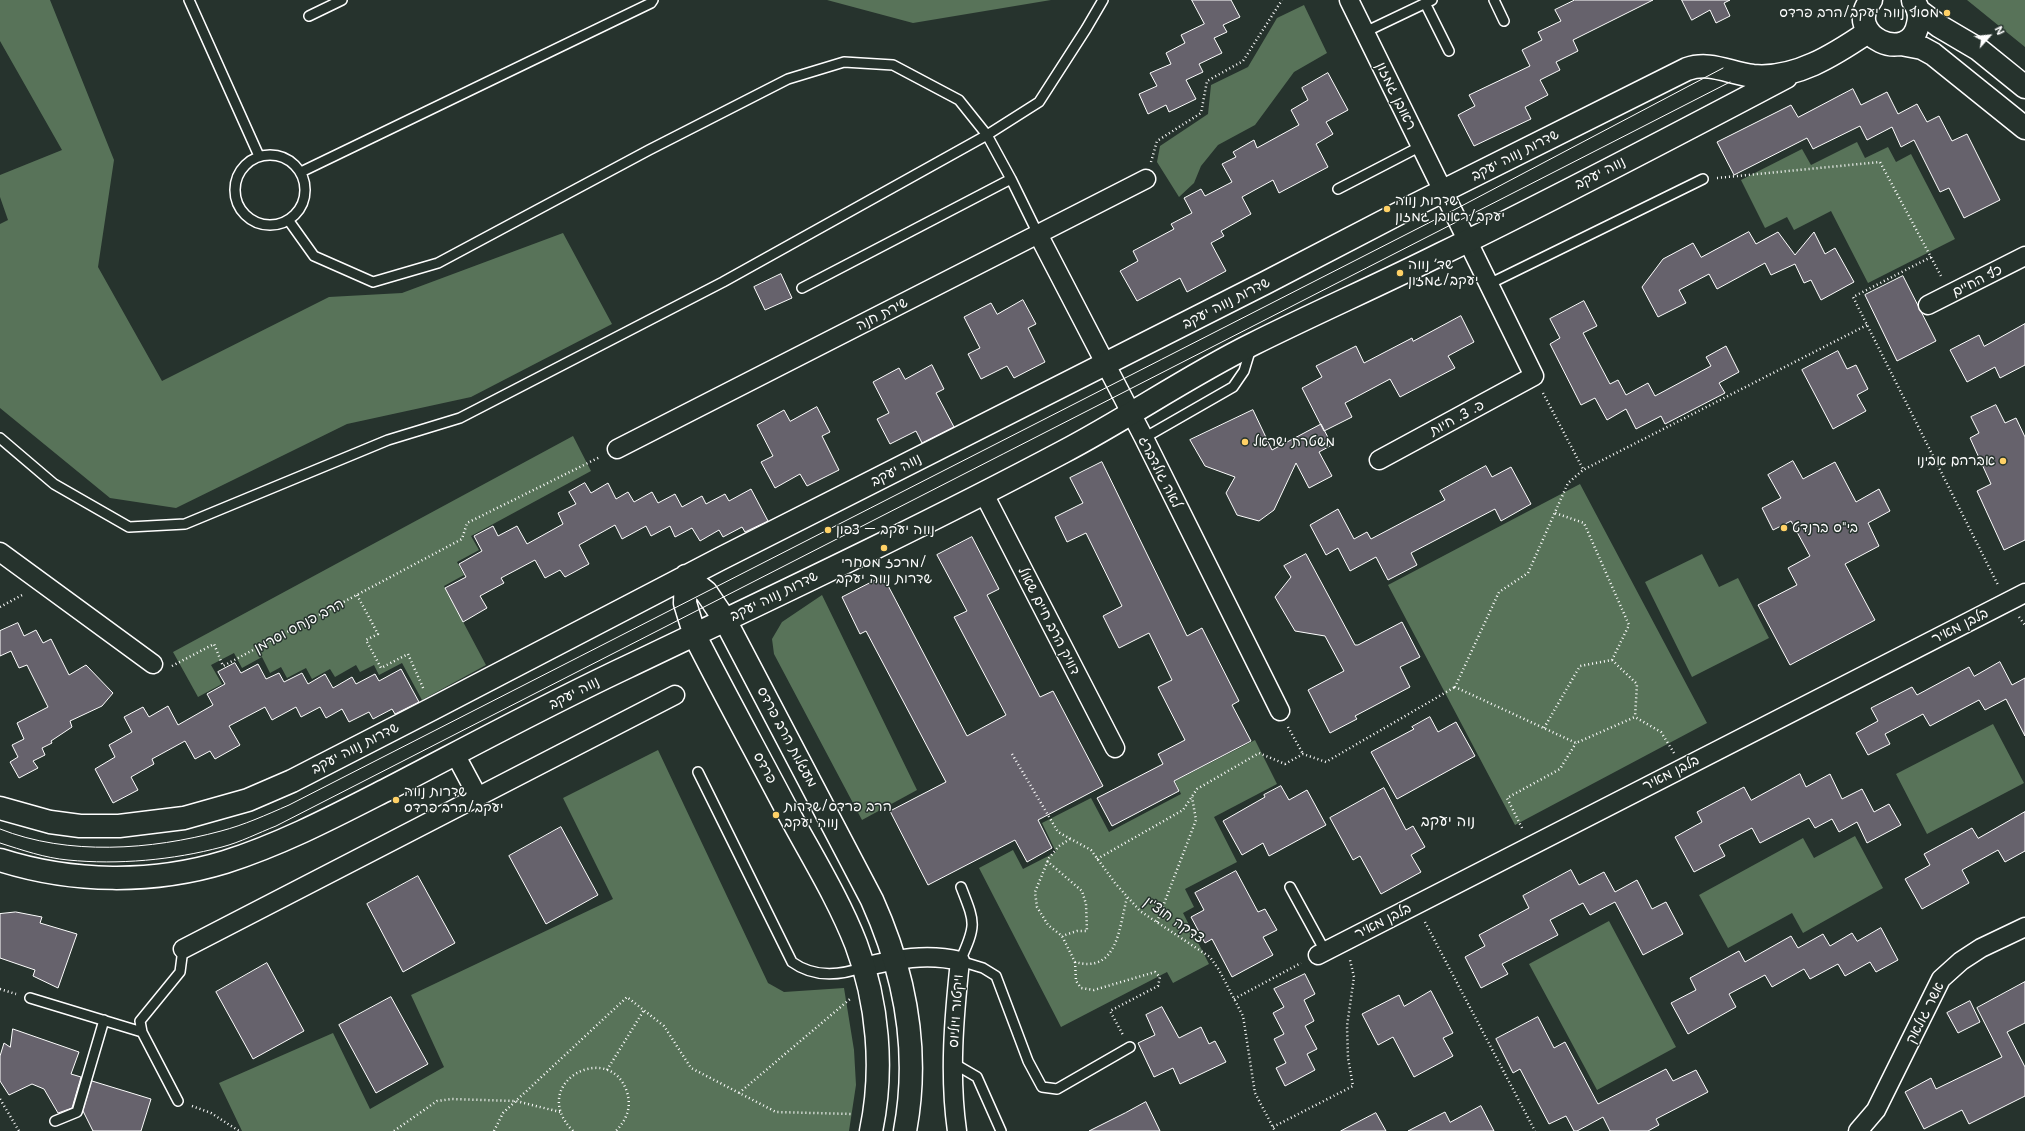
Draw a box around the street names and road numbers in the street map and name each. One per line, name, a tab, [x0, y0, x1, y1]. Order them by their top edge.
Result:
street label: ראובן גמזון	[1372, 59, 1420, 133]
street label: שדרות נווה יעקב	[1468, 126, 1562, 184]
street label: נווה יעקב	[1572, 153, 1628, 193]
street label: כף החיים	[1949, 261, 2005, 301]
street label: שדרות נווה יעקב	[1179, 274, 1273, 332]
street label: שירת חנה	[854, 294, 910, 334]
street label: פ. צ. חיות	[1427, 397, 1487, 439]
street label: לאה גולדברג	[1135, 433, 1185, 511]
street label: נווה יעקב	[868, 450, 924, 490]
street label: דוויק הרב חיים שאול	[1014, 564, 1084, 678]
street label: שדרות נווה יעקב	[727, 567, 821, 625]
street label: הרב פנחס וסרמן	[251, 595, 347, 657]
street label: בלבן מאיר	[1929, 605, 1991, 647]
street label: נווה יעקב	[546, 673, 602, 713]
street label: מעגלות הרב פרדס	[753, 684, 821, 790]
street label: שדרות נווה יעקב	[308, 719, 402, 777]
street label: פרדס	[750, 749, 780, 787]
street label: בלבן מאיר	[1640, 752, 1702, 794]
street label: צדקה חוצ'ין	[1141, 893, 1207, 947]
street label: בלבן מאיר	[1352, 900, 1414, 942]
street label: ויקטור ויוליוס	[945, 974, 967, 1048]
street label: אשר גולאק	[1902, 979, 1948, 1047]

